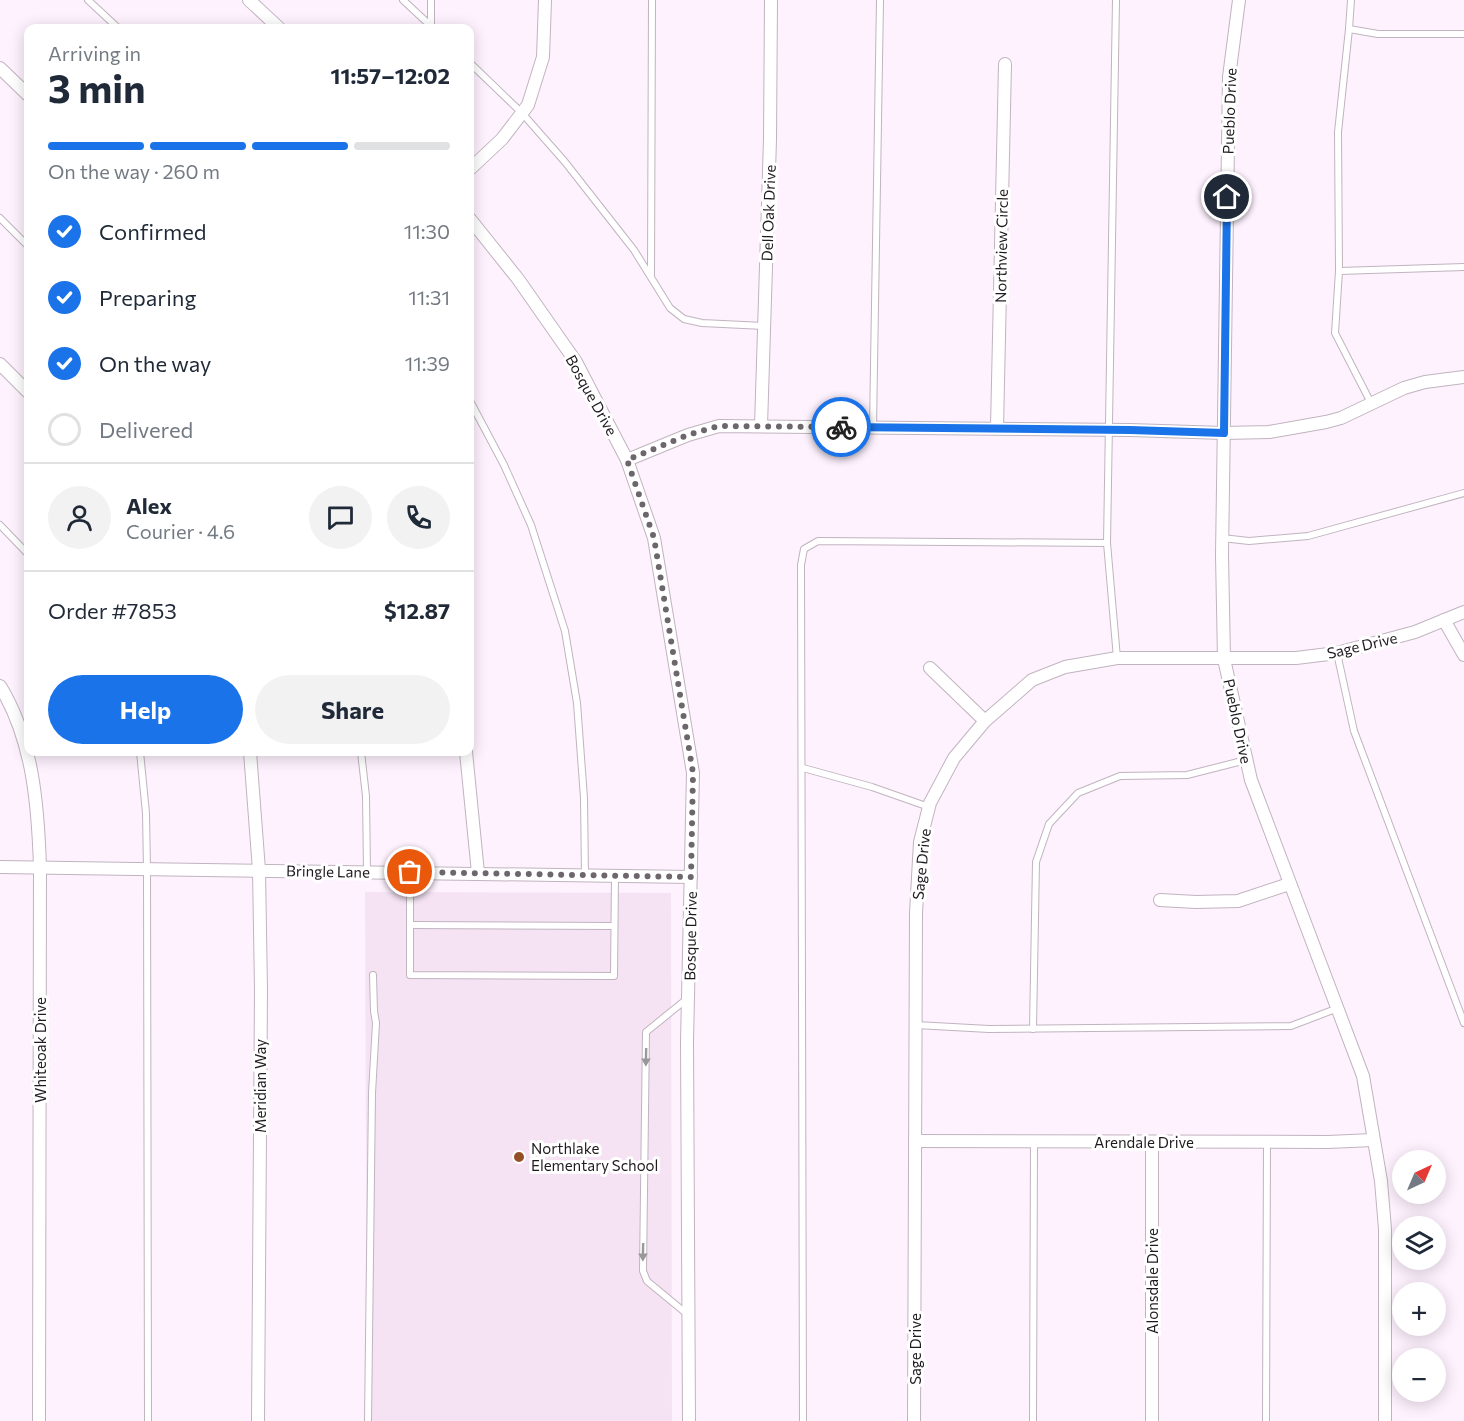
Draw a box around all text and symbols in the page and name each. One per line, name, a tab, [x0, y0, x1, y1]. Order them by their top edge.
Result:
text: Arriving in	[48, 41, 141, 65]
text: 11:57–12:02	[331, 62, 450, 89]
text: 3 min	[48, 63, 146, 111]
street label: Pueblo Drive	[1218, 67, 1240, 155]
text: On the way · 260 m	[48, 159, 220, 183]
street label: Dell Oak Drive	[757, 164, 779, 262]
pin	[1201, 171, 1252, 222]
icon: home	[1210, 180, 1243, 213]
street label: Northview Circle	[991, 189, 1011, 303]
icon: check	[48, 215, 81, 248]
text: Confirmed	[99, 218, 206, 245]
text: 11:30	[404, 219, 450, 243]
icon: check	[48, 281, 81, 314]
text: Preparing	[99, 284, 196, 311]
text: 11:31	[408, 285, 450, 309]
icon: check	[48, 347, 81, 380]
text: On the way	[99, 350, 211, 377]
text: 11:39	[405, 351, 450, 375]
street label: Bosque Drive	[562, 351, 622, 439]
courier	[811, 397, 871, 457]
icon: bike	[825, 411, 858, 444]
text: Delivered	[99, 416, 193, 443]
button: person	[48, 486, 111, 549]
button: chat	[309, 486, 372, 549]
button: phone	[387, 486, 450, 549]
text: Alex	[126, 492, 172, 519]
text: Courier · 4.6	[126, 519, 235, 543]
text: Order #7853	[48, 597, 177, 624]
text: $12.87	[384, 597, 450, 624]
street label: Sage Drive	[1325, 628, 1399, 662]
button: Help	[48, 675, 243, 744]
button: Share	[255, 675, 450, 744]
street label: Pueblo Drive	[1220, 677, 1256, 765]
street label: Sage Drive	[908, 827, 934, 901]
pin	[384, 846, 435, 897]
icon: bag	[393, 855, 426, 888]
street label: Bringle Lane	[286, 861, 370, 881]
street label: Bosque Drive	[680, 891, 700, 981]
street label: Whiteoak Drive	[31, 997, 49, 1103]
street label: Meridian Way	[251, 1039, 269, 1133]
one-way arrow	[641, 1047, 651, 1066]
street label: Arendale Drive	[1094, 1133, 1194, 1151]
place label: Northlake Elementary School	[531, 1139, 658, 1174]
marker: Northlake Elementary School	[512, 1150, 526, 1164]
north arrow	[1392, 1150, 1446, 1204]
map controls	[1392, 1150, 1446, 1402]
button: layers	[1392, 1216, 1446, 1270]
street label: Alonsdale Drive	[1143, 1228, 1161, 1334]
one-way arrow	[638, 1242, 648, 1261]
button: +	[1392, 1282, 1446, 1336]
street label: Sage Drive	[906, 1313, 924, 1385]
button: −	[1392, 1348, 1446, 1402]

